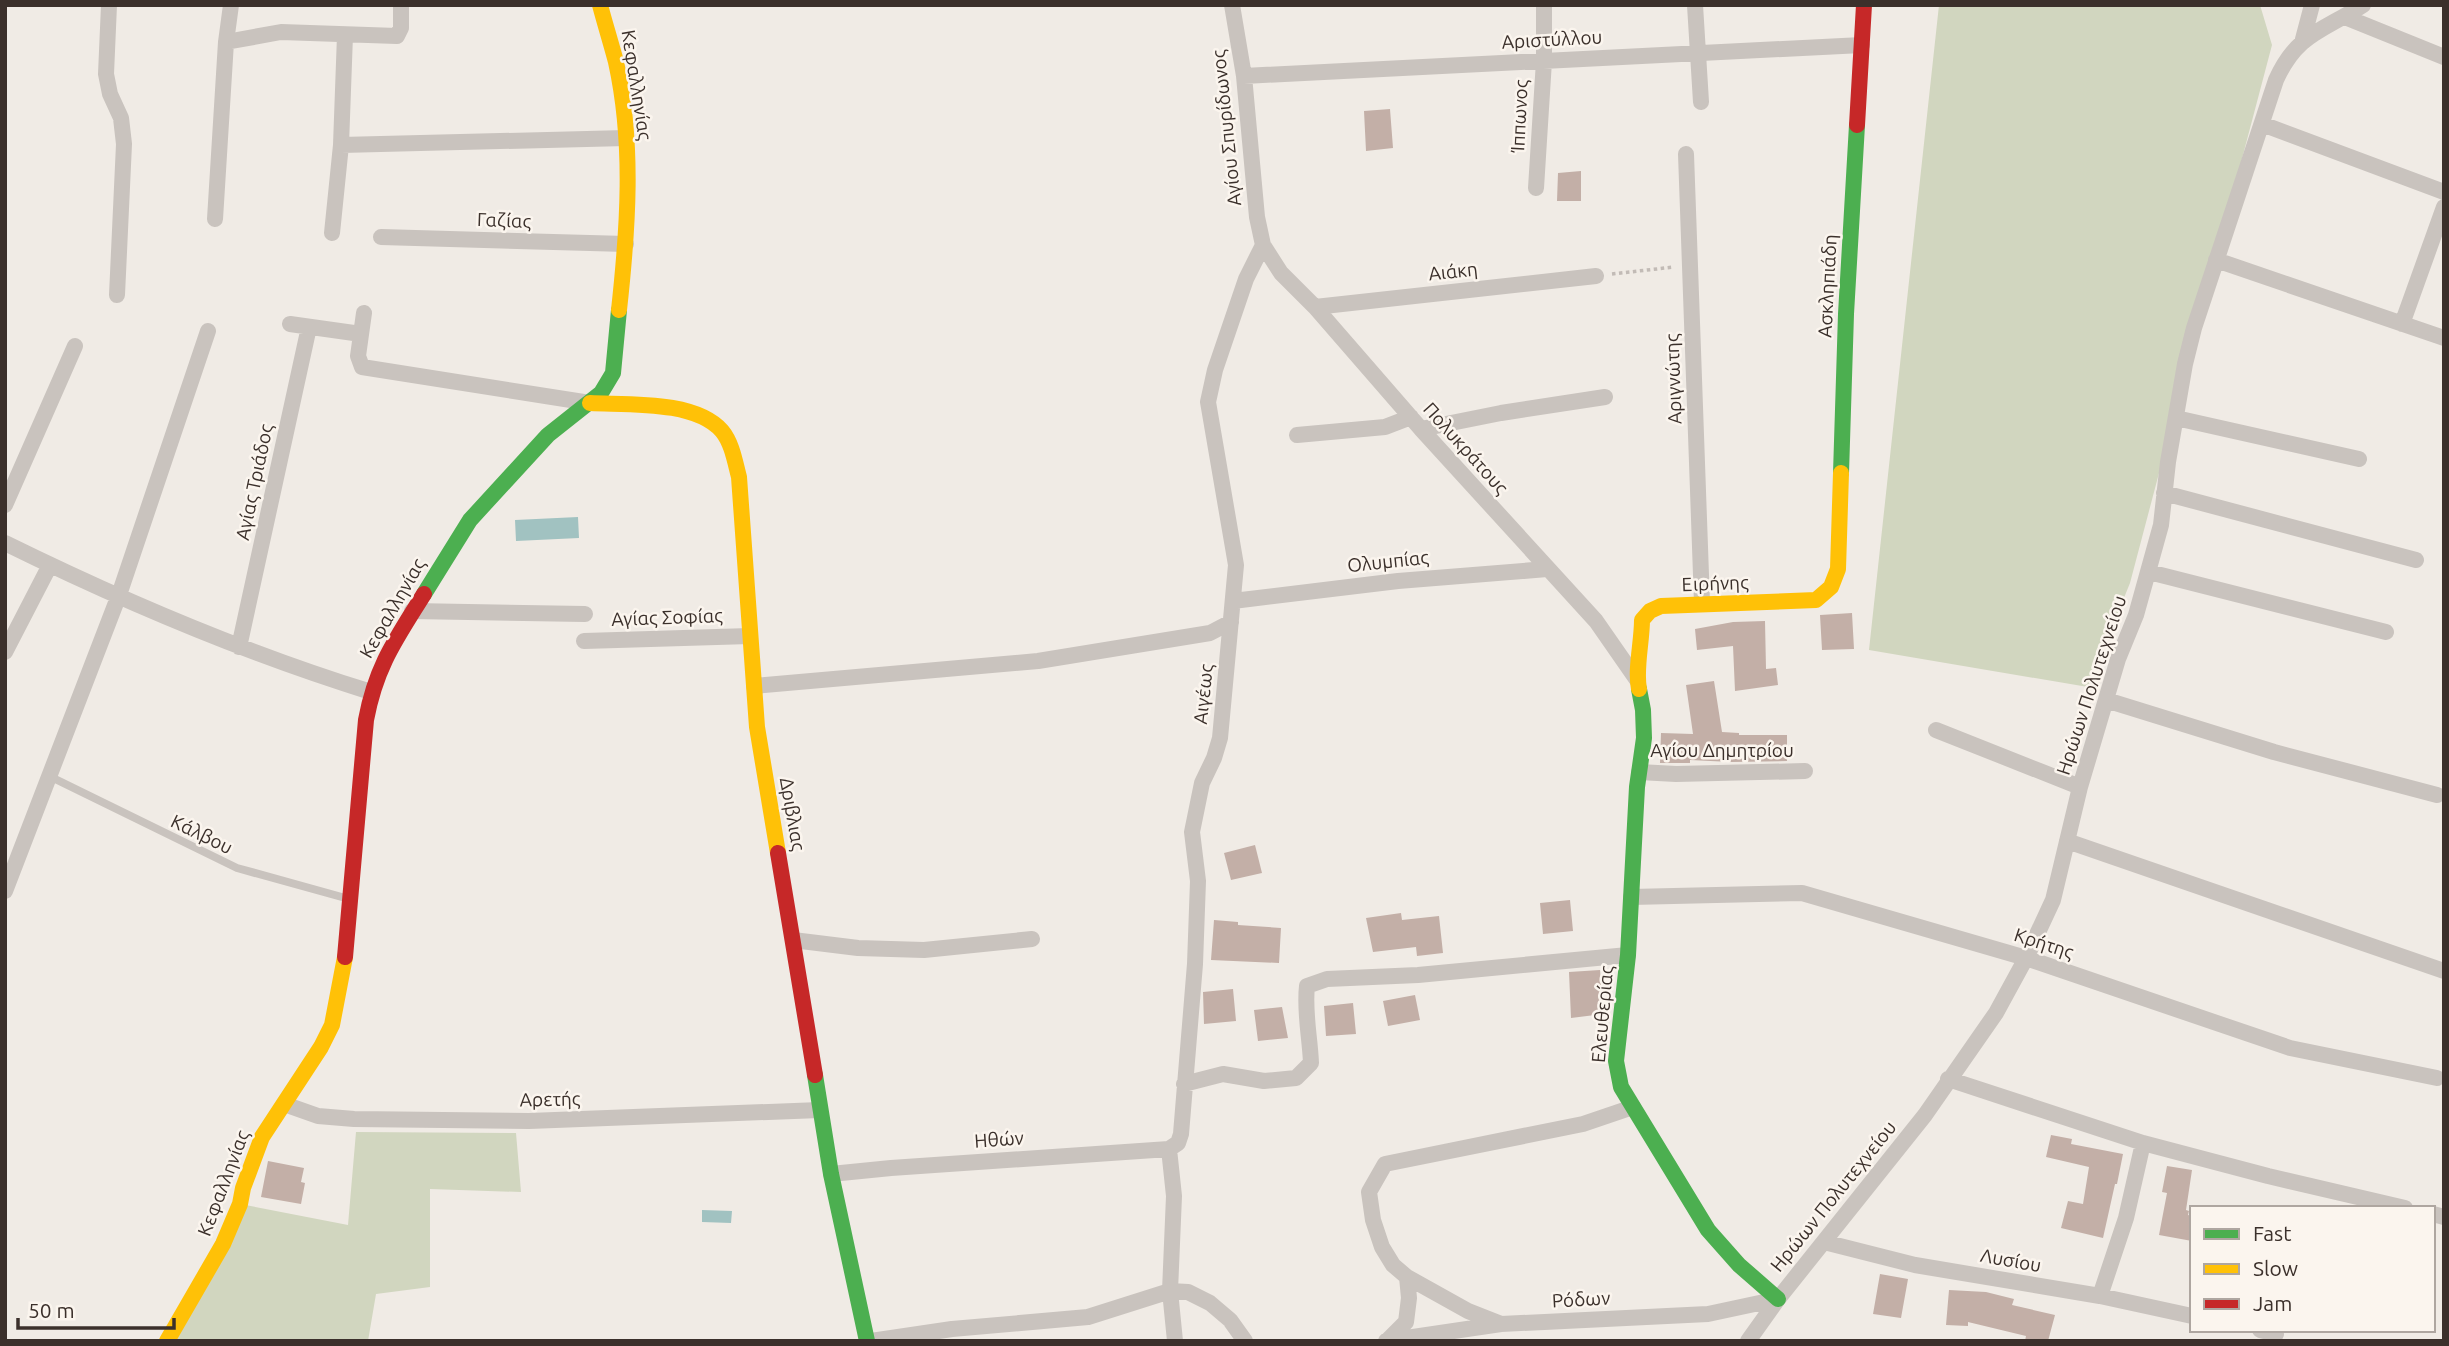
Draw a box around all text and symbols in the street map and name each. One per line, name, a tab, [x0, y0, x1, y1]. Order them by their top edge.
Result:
street label: Αριστύλλου	[1501, 25, 1603, 53]
street label: Κεφαλληνίας	[617, 28, 657, 142]
street label: Αγίου Σπυρίδωνος	[1207, 49, 1245, 207]
street label: Ίππωνος	[1506, 79, 1532, 154]
street label: Γαζίας	[477, 208, 532, 232]
street label: Ασκληπιάδη	[1813, 234, 1841, 338]
street label: Αιάκη	[1427, 257, 1479, 285]
street label: Αριγνώτης	[1660, 333, 1686, 425]
street label: Πολυκράτους	[1419, 398, 1513, 499]
street label: Αγίας Τριάδος	[231, 422, 277, 542]
street label: Ολυμπίας	[1346, 546, 1430, 576]
street label: Κεφαλληνίας	[355, 554, 430, 662]
street label: Ειρήνης	[1681, 571, 1749, 595]
street label: Ηρώων Πολυτεχνείου	[2052, 593, 2130, 777]
street label: Αγίας Σοφίας	[611, 604, 723, 630]
street label: Αιγέως	[1189, 662, 1217, 725]
street label: Αγίου Δημητρίου	[1650, 739, 1794, 761]
street label: Δριβλιας	[776, 776, 810, 853]
street label: Κάλβου	[168, 810, 236, 858]
street label: Κρήτης	[2011, 923, 2077, 963]
street label: Ελευθερίας	[1587, 964, 1617, 1064]
street label: Αρετής	[519, 1087, 581, 1111]
street label: Ηρώων Πολυτεχνείου	[1766, 1116, 1900, 1276]
street label: Ηθών	[973, 1126, 1025, 1152]
street label: Κεφαλληνίας	[193, 1127, 253, 1239]
legend	[2190, 1206, 2435, 1332]
text: Fast	[2253, 1221, 2291, 1245]
street label: Λυσίου	[1979, 1244, 2043, 1276]
text: Slow	[2253, 1256, 2298, 1280]
scale bar	[18, 1286, 173, 1330]
street label: Ρόδων	[1551, 1286, 1611, 1312]
text: Jam	[2253, 1291, 2292, 1315]
text: 50 m	[28, 1298, 75, 1322]

